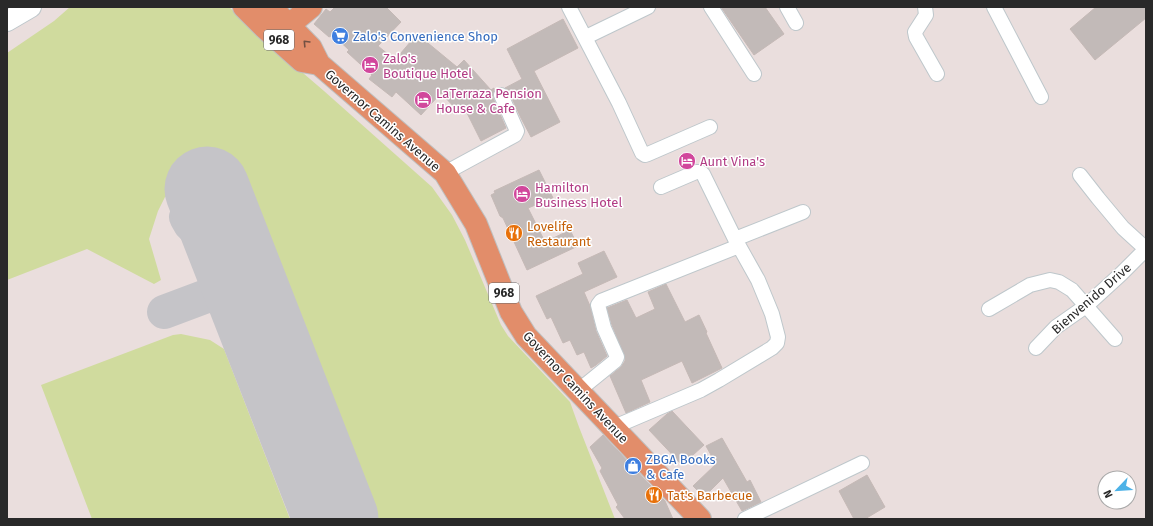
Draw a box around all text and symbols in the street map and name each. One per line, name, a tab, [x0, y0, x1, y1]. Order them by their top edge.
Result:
supermarket icon: Zalo's Convenience Shop	[330, 26, 350, 46]
place label: Zalo's Convenience Shop	[353, 29, 498, 44]
road number: 968	[264, 30, 294, 50]
one-way arrow	[303, 40, 311, 48]
place label: Zalo's Boutique Hotel	[383, 51, 472, 81]
hotel icon: Zalo's Boutique Hotel	[360, 55, 380, 75]
street label: Governor Camins Avenue	[322, 66, 443, 174]
place label: LaTerraza Pension House & Cafe	[436, 86, 542, 116]
hotel icon: LaTerraza Pension House & Cafe	[413, 90, 433, 110]
hotel icon: Aunt Vina's	[677, 151, 697, 171]
place label: Aunt Vina's	[700, 154, 765, 169]
place label: Hamilton Business Hotel	[535, 180, 622, 210]
hotel icon: Hamilton Business Hotel	[512, 184, 532, 204]
place label: Lovelife Restaurant	[527, 219, 591, 249]
restaurant icon: Lovelife Restaurant	[504, 223, 524, 243]
street label: Bienvenido Drive	[1049, 260, 1134, 337]
road number: 968	[489, 283, 519, 303]
street label: Governor Camins Avenue	[520, 328, 631, 446]
place label: ZBGA Books & Cafe	[646, 452, 716, 482]
shop icon: ZBGA Books & Cafe	[623, 456, 643, 476]
north arrow	[1097, 470, 1137, 510]
restaurant icon: Tat's Barbecue	[644, 485, 664, 505]
place label: Tat's Barbecue	[667, 488, 752, 503]
text: N	[1101, 488, 1116, 500]

